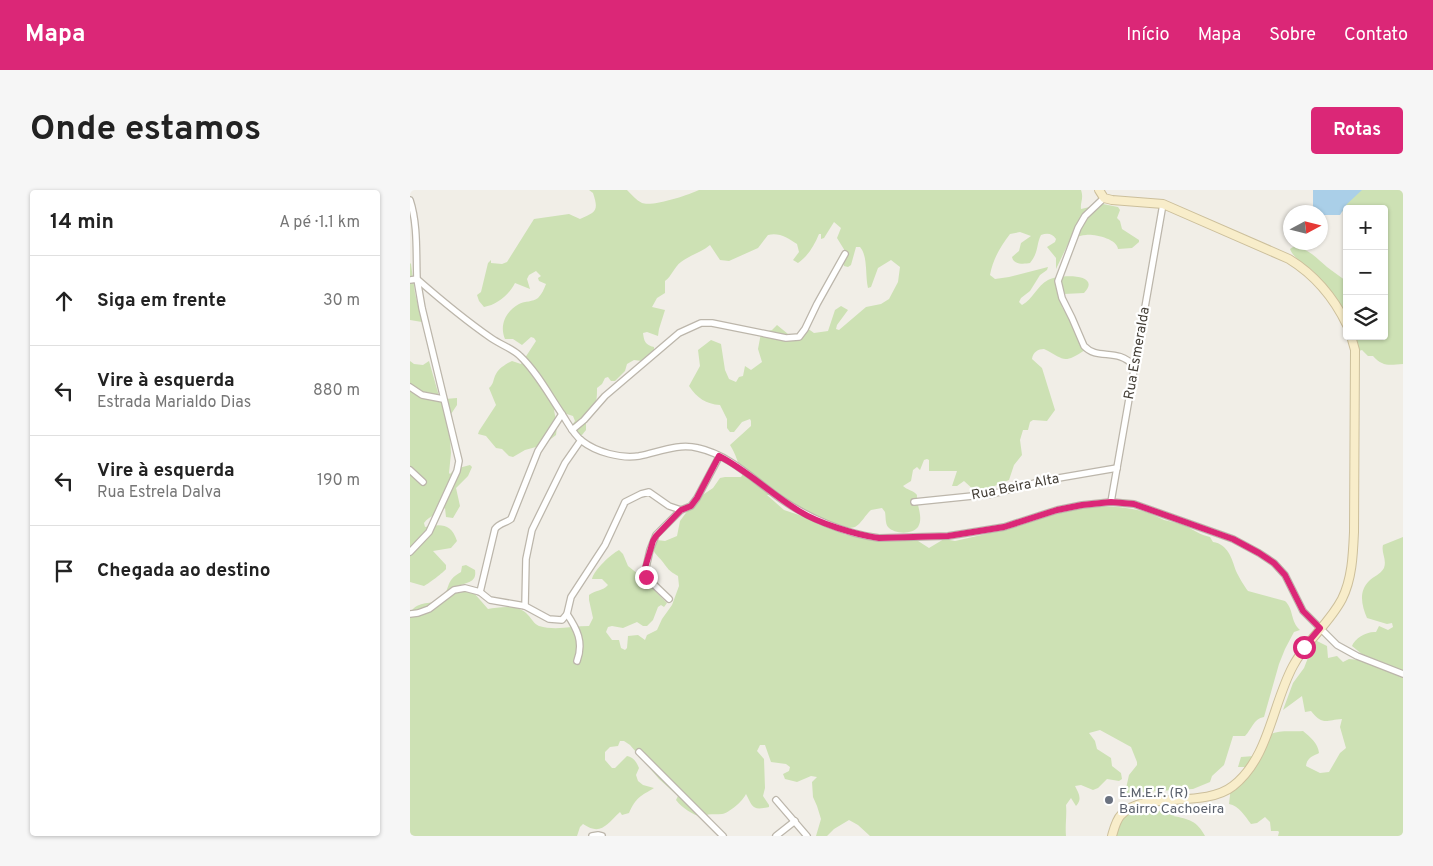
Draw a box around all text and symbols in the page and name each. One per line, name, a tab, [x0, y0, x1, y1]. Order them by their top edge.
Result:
text: Mapa	[25, 20, 85, 50]
text: Início	[1126, 24, 1170, 47]
text: Mapa	[1198, 24, 1241, 47]
text: Sobre	[1269, 24, 1316, 47]
text: Contato	[1344, 24, 1408, 47]
button: Rotas	[1311, 107, 1403, 154]
text: Onde estamos	[30, 108, 261, 152]
north arrow	[1283, 205, 1328, 250]
map controls	[1343, 205, 1388, 340]
button: +	[1343, 205, 1388, 250]
text: 14 min	[50, 209, 114, 236]
text: A pé · 1.1 km	[279, 213, 360, 233]
button: −	[1343, 250, 1388, 295]
icon: ahead	[50, 287, 78, 315]
text: Siga em frente	[97, 289, 226, 313]
text: 30 m	[323, 291, 360, 311]
button: layers	[1343, 295, 1388, 340]
street label: Rua Esmeralda	[1121, 306, 1154, 401]
text: Vire à esquerda	[97, 369, 235, 393]
icon: left	[50, 377, 78, 405]
text: 880 m	[313, 381, 360, 401]
text: Estrada Marialdo Dias	[97, 393, 251, 413]
text: Vire à esquerda	[97, 459, 235, 483]
icon: left	[50, 467, 78, 495]
text: 190 m	[317, 471, 360, 491]
street label: Rua Beira Alta	[970, 471, 1061, 504]
text: Rua Estrela Dalva	[97, 483, 221, 503]
icon: arrive	[50, 557, 78, 585]
text: Chegada ao destino	[97, 559, 271, 583]
route end	[635, 566, 658, 589]
route start	[1293, 636, 1316, 659]
place label: E.M.E.F. (R) Bairro Cachoeira	[1119, 785, 1224, 818]
marker: E.M.E.F. (R) Bairro Cachoeira	[1103, 794, 1115, 806]

